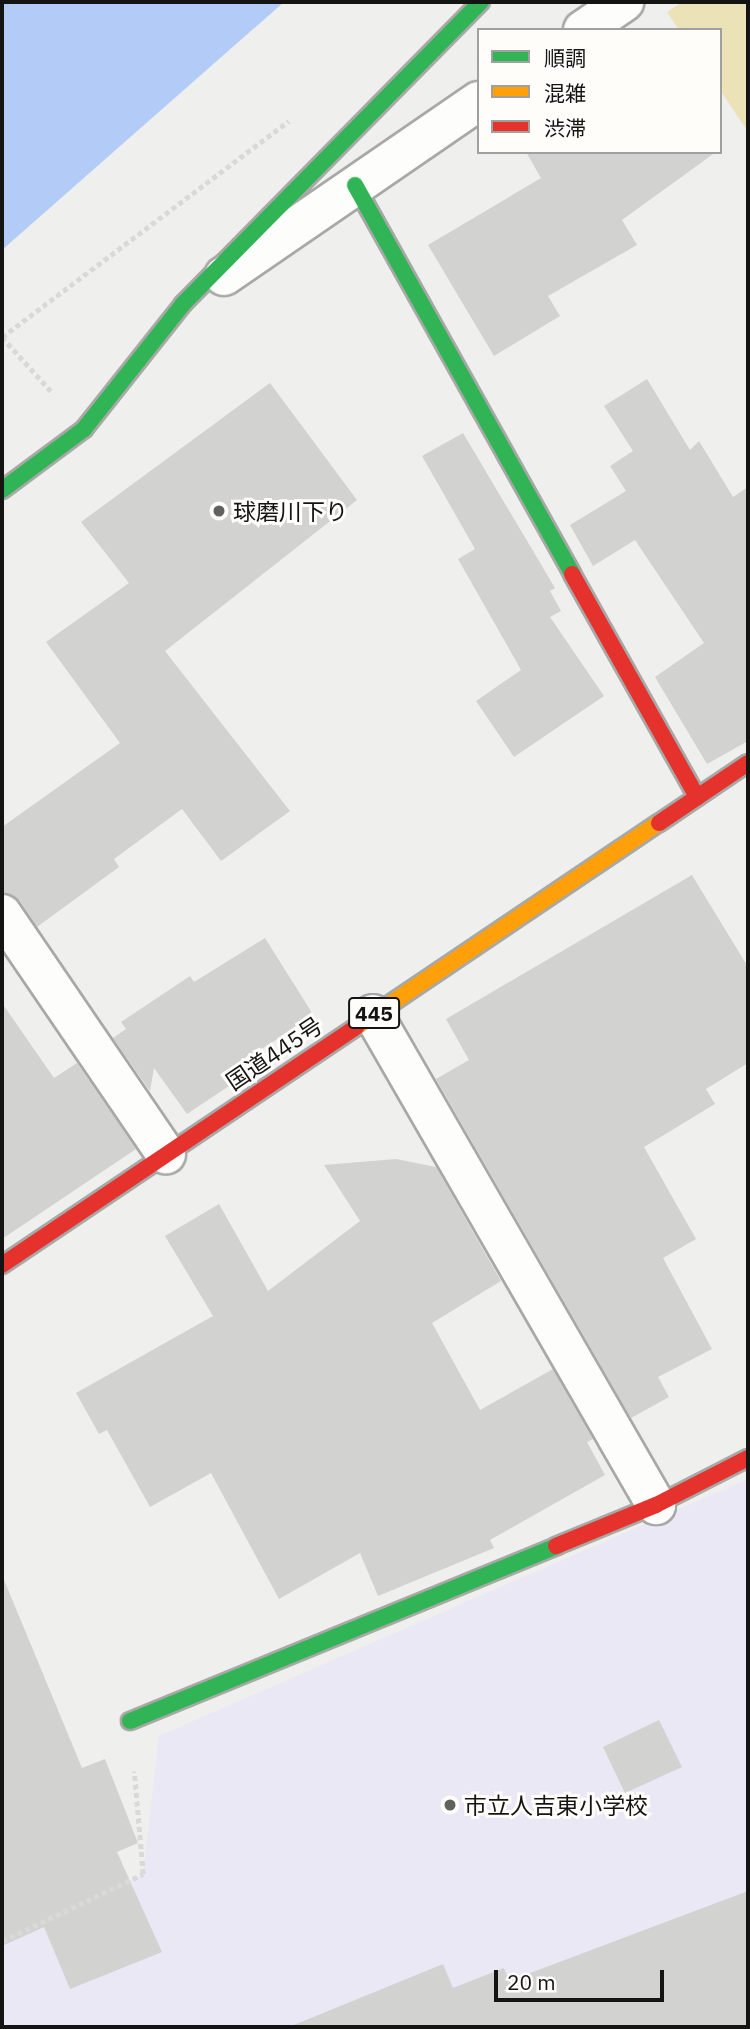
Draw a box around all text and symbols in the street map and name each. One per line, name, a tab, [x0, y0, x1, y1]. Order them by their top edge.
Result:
legend	[477, 28, 722, 154]
text: 順調	[544, 44, 586, 72]
text: 混雑	[544, 79, 586, 107]
text: 渋滞	[544, 114, 586, 142]
place label: 球磨川下り	[233, 497, 348, 525]
marker: 球磨川下り	[211, 503, 227, 519]
road number: 445	[348, 996, 400, 1030]
street label: 国道445号	[221, 1011, 327, 1095]
place label: 市立人吉東小学校	[464, 1791, 648, 1819]
marker: 市立人吉東小学校	[442, 1797, 458, 1813]
scale bar	[498, 1955, 668, 1999]
text: 20 m	[507, 1968, 556, 1996]

